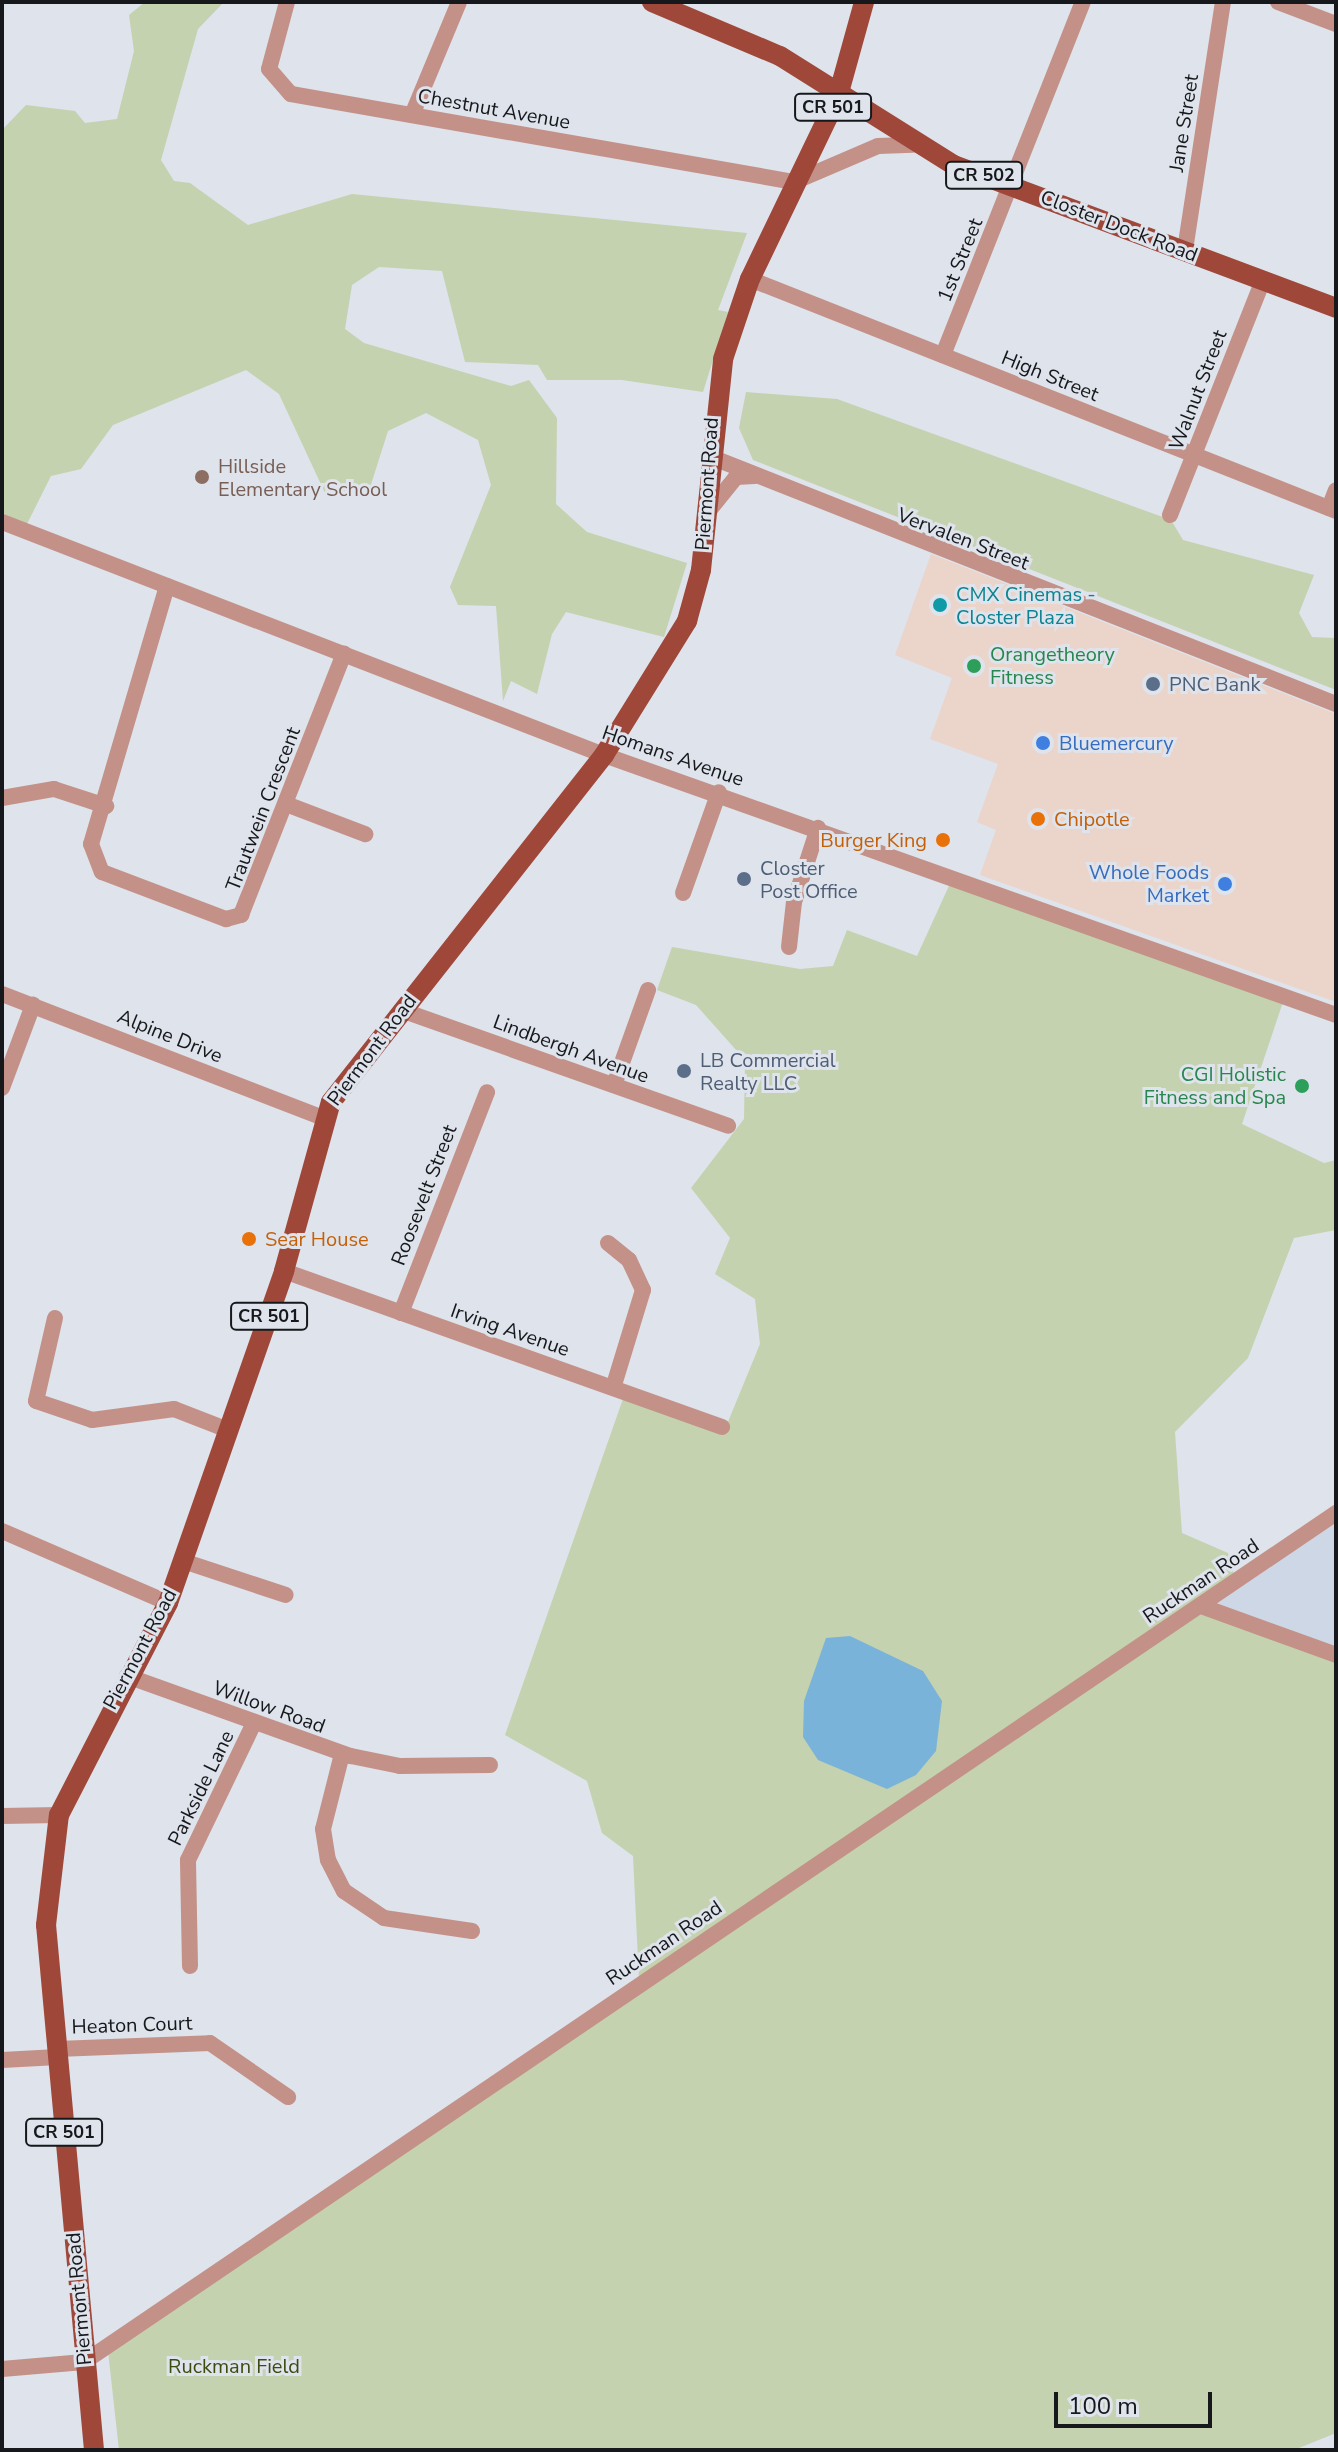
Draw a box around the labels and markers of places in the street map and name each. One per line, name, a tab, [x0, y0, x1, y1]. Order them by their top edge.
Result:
place label: Hillside Elementary School	[218, 454, 387, 501]
marker: Hillside Elementary School	[193, 468, 211, 486]
place label: CMX Cinemas - Closter Plaza	[956, 582, 1096, 629]
marker: CMX Cinemas - Closter Plaza	[931, 596, 949, 614]
place label: Orangetheory Fitness	[990, 642, 1115, 689]
marker: Orangetheory Fitness	[965, 657, 983, 675]
place label: PNC Bank	[1169, 672, 1261, 696]
marker: PNC Bank	[1144, 675, 1162, 693]
place label: Bluemercury	[1059, 731, 1174, 755]
marker: Bluemercury	[1034, 734, 1052, 752]
place label: Chipotle	[1054, 807, 1130, 831]
marker: Chipotle	[1029, 810, 1047, 828]
place label: Burger King	[820, 828, 927, 852]
marker: Burger King	[934, 831, 952, 849]
place label: Closter Post Office	[760, 856, 858, 903]
place label: Whole Foods Market	[1089, 860, 1209, 907]
marker: Closter Post Office	[735, 870, 753, 888]
marker: Whole Foods Market	[1216, 875, 1234, 893]
place label: LB Commercial Realty LLC	[700, 1048, 836, 1095]
marker: LB Commercial Realty LLC	[675, 1062, 693, 1080]
place label: CGI Holistic Fitness and Spa	[1144, 1062, 1286, 1109]
marker: CGI Holistic Fitness and Spa	[1293, 1077, 1311, 1095]
place label: Sear House	[265, 1227, 369, 1251]
marker: Sear House	[240, 1230, 258, 1248]

